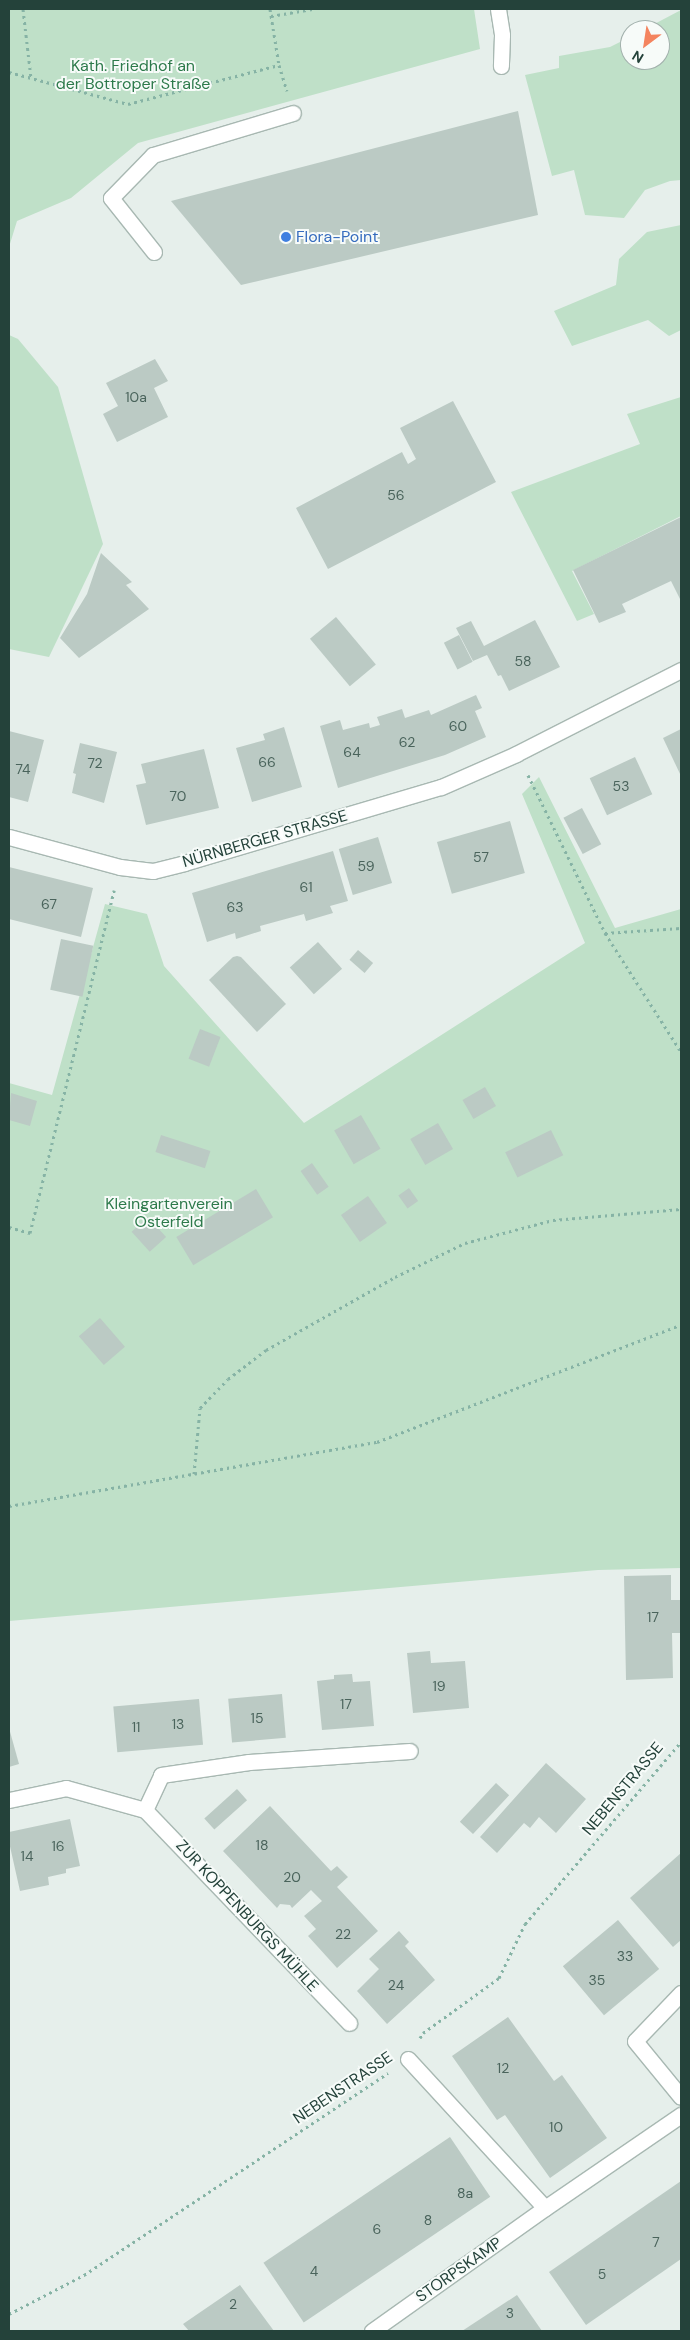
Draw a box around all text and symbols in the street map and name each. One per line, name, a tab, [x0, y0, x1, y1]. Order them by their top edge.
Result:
north arrow	[620, 20, 670, 70]
text: N	[629, 47, 647, 67]
park label: Kath. Friedhof an der Bottroper Straße	[56, 56, 210, 94]
place label: Flora-Point	[296, 227, 378, 247]
marker: Flora-Point	[280, 231, 292, 243]
house number: 10a	[125, 389, 147, 405]
house number: 56	[387, 487, 405, 503]
house number: 58	[514, 653, 532, 669]
house number: 60	[449, 718, 467, 734]
house number: 62	[399, 734, 415, 750]
house number: 64	[343, 744, 361, 760]
house number: 66	[258, 754, 276, 770]
house number: 72	[87, 755, 103, 771]
house number: 74	[15, 761, 31, 777]
house number: 53	[613, 778, 629, 794]
house number: 70	[170, 788, 186, 804]
street label: NÜRNBERGER STRASSE	[180, 806, 350, 872]
house number: 57	[473, 849, 489, 865]
house number: 59	[358, 858, 374, 874]
house number: 61	[299, 879, 313, 895]
house number: 67	[41, 896, 57, 912]
house number: 63	[226, 899, 244, 915]
park label: Kleingartenverein Osterfeld	[105, 1194, 233, 1232]
house number: 17	[647, 1609, 659, 1625]
house number: 19	[432, 1678, 446, 1694]
house number: 17	[340, 1696, 352, 1712]
house number: 15	[251, 1710, 263, 1726]
house number: 13	[172, 1716, 184, 1732]
house number: 11	[132, 1719, 140, 1735]
street label: NEBENSTRASSE	[579, 1739, 667, 1839]
street label: ZUR KOPPENBURGS MÜHLE	[172, 1836, 322, 1996]
house number: 18	[256, 1837, 268, 1853]
house number: 16	[51, 1838, 65, 1854]
house number: 14	[21, 1848, 33, 1864]
house number: 20	[283, 1869, 301, 1885]
house number: 22	[335, 1926, 351, 1942]
house number: 33	[617, 1948, 633, 1964]
house number: 35	[589, 1972, 605, 1988]
house number: 24	[388, 1977, 404, 1993]
street label: NEBENSTRASSE	[290, 2048, 396, 2128]
house number: 12	[497, 2060, 509, 2076]
house number: 10	[549, 2119, 563, 2135]
house number: 8a	[457, 2185, 473, 2201]
house number: 8	[424, 2212, 432, 2228]
house number: 6	[373, 2221, 381, 2237]
street label: STORPSKAMP	[412, 2233, 506, 2307]
house number: 7	[652, 2234, 660, 2250]
house number: 4	[310, 2263, 318, 2279]
house number: 5	[598, 2266, 606, 2282]
house number: 2	[229, 2296, 237, 2312]
house number: 3	[506, 2305, 514, 2321]

